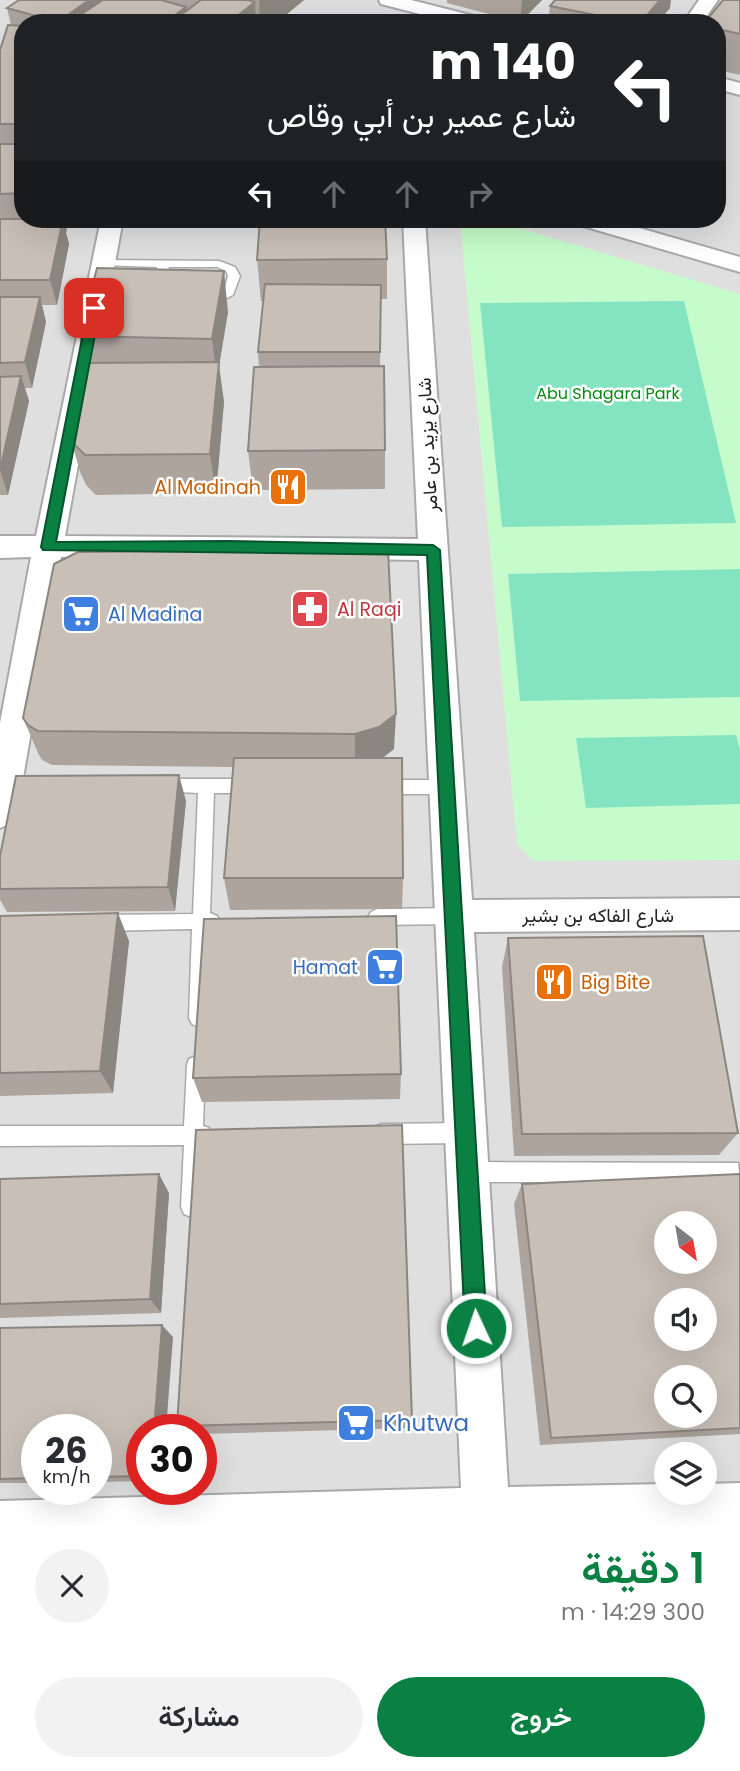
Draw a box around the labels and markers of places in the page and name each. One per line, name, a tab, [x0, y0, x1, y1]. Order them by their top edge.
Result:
pin	[64, 278, 124, 338]
restaurant icon: Al Madinah	[267, 466, 309, 508]
place label: Al Madinah	[155, 474, 261, 501]
pharmacy icon: Al Raqi	[289, 588, 331, 630]
supermarket icon: Al Madina	[60, 593, 102, 635]
place label: Al Raqi	[337, 596, 401, 623]
place label: Al Madina	[108, 601, 202, 628]
supermarket icon: Hamat	[364, 946, 406, 988]
place label: Hamat	[293, 954, 358, 981]
restaurant icon: Big Bite	[533, 961, 575, 1003]
place label: Big Bite	[581, 969, 650, 996]
supermarket icon: Khutwa	[335, 1402, 377, 1444]
place label: Khutwa	[383, 1407, 469, 1439]

